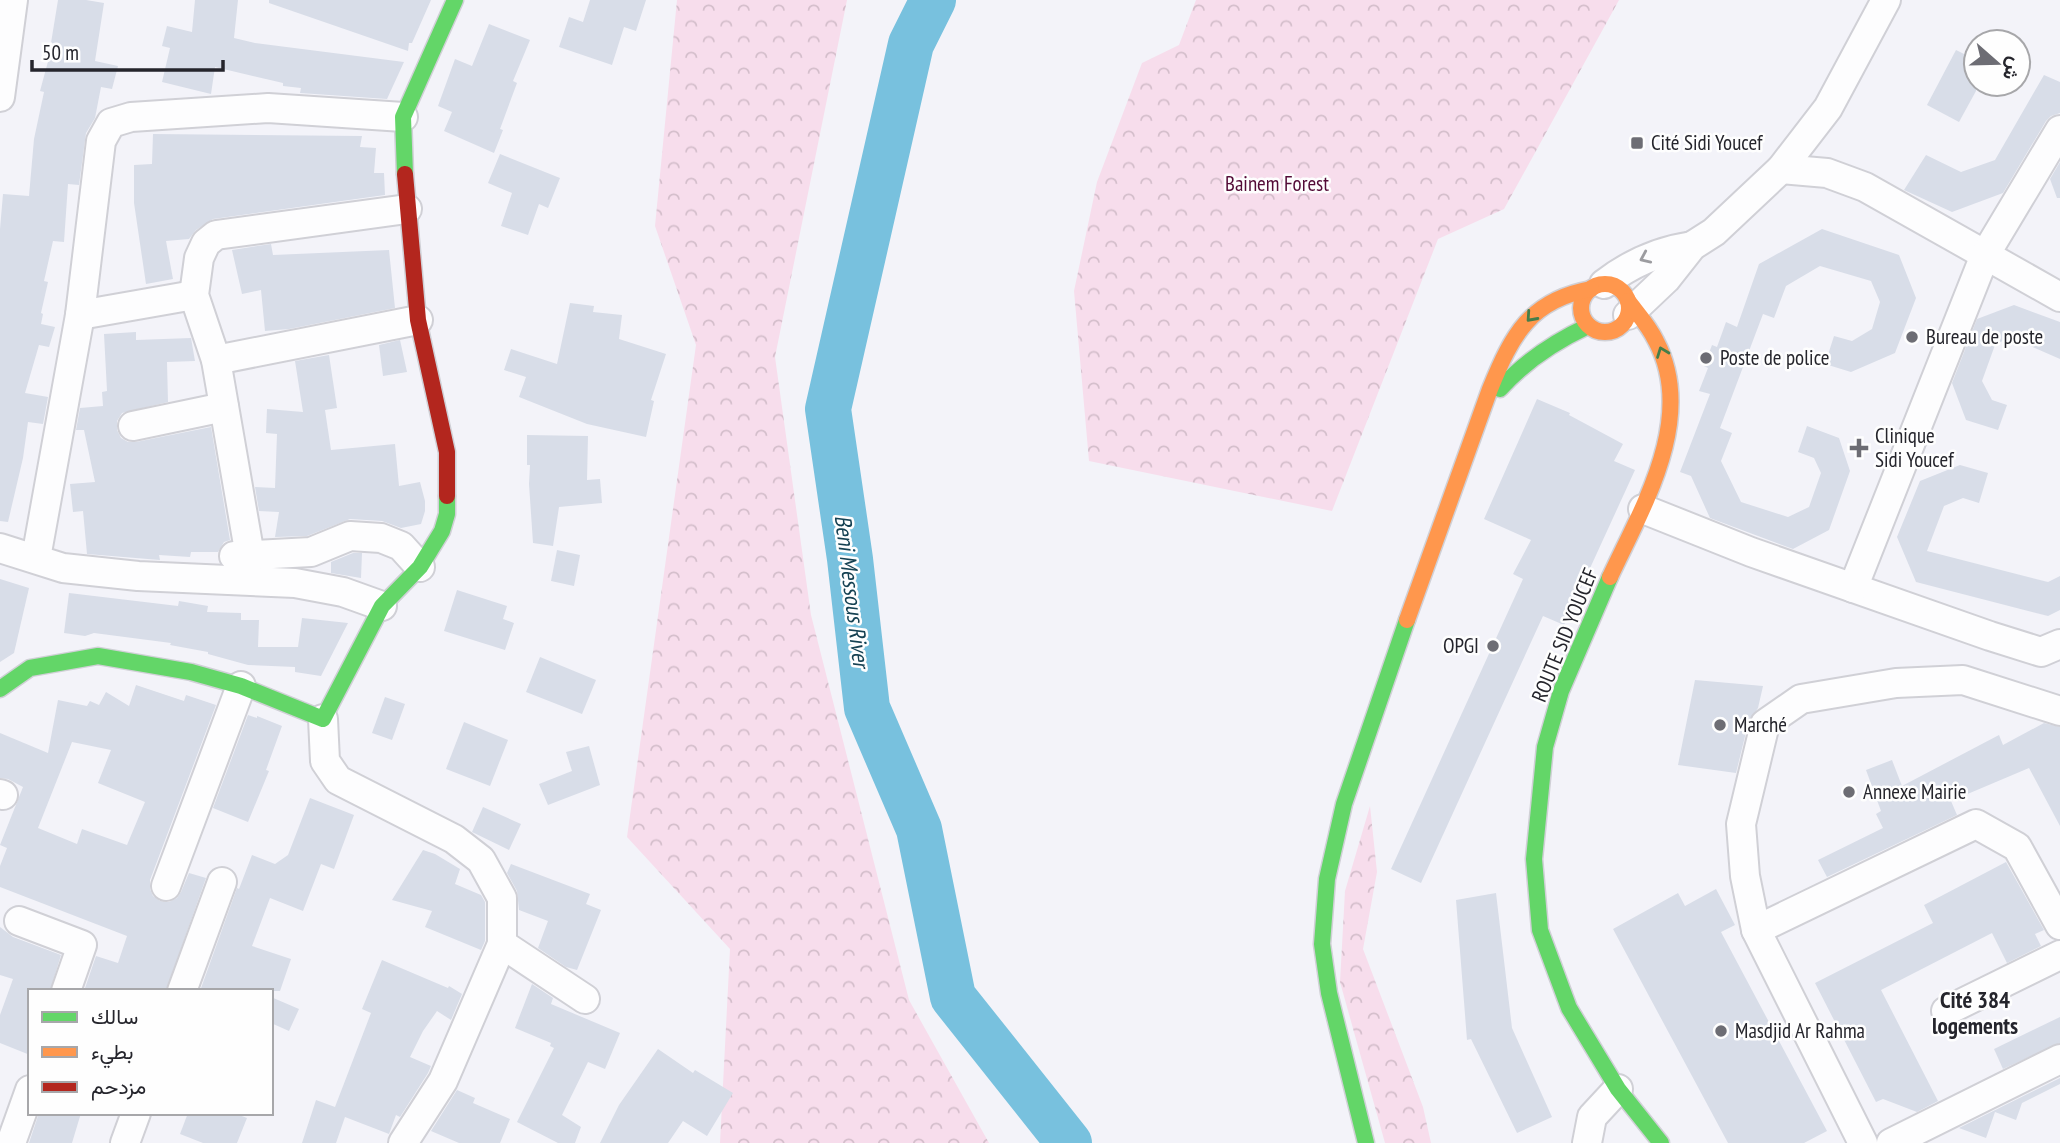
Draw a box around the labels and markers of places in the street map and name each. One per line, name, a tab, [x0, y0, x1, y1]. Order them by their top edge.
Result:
place label: Cité Sidi Youcef	[1651, 129, 1763, 156]
marker: Cité Sidi Youcef	[1629, 135, 1645, 151]
place label: Bureau de poste	[1926, 323, 2043, 350]
marker: Bureau de poste	[1904, 329, 1920, 345]
place label: Poste de police	[1720, 344, 1829, 371]
marker: Poste de police	[1698, 350, 1714, 366]
place label: Clinique Sidi Youcef	[1875, 422, 1954, 473]
marker: Clinique Sidi Youcef	[1849, 438, 1869, 458]
place label: OPGI	[1443, 632, 1479, 659]
marker: OPGI	[1485, 638, 1501, 654]
place label: Marché	[1734, 711, 1787, 738]
marker: Marché	[1712, 717, 1728, 733]
place label: Annexe Mairie	[1863, 778, 1966, 805]
marker: Annexe Mairie	[1841, 784, 1857, 800]
place label: Masdjid Ar Rahma	[1735, 1017, 1865, 1044]
marker: Masdjid Ar Rahma	[1713, 1023, 1729, 1039]

